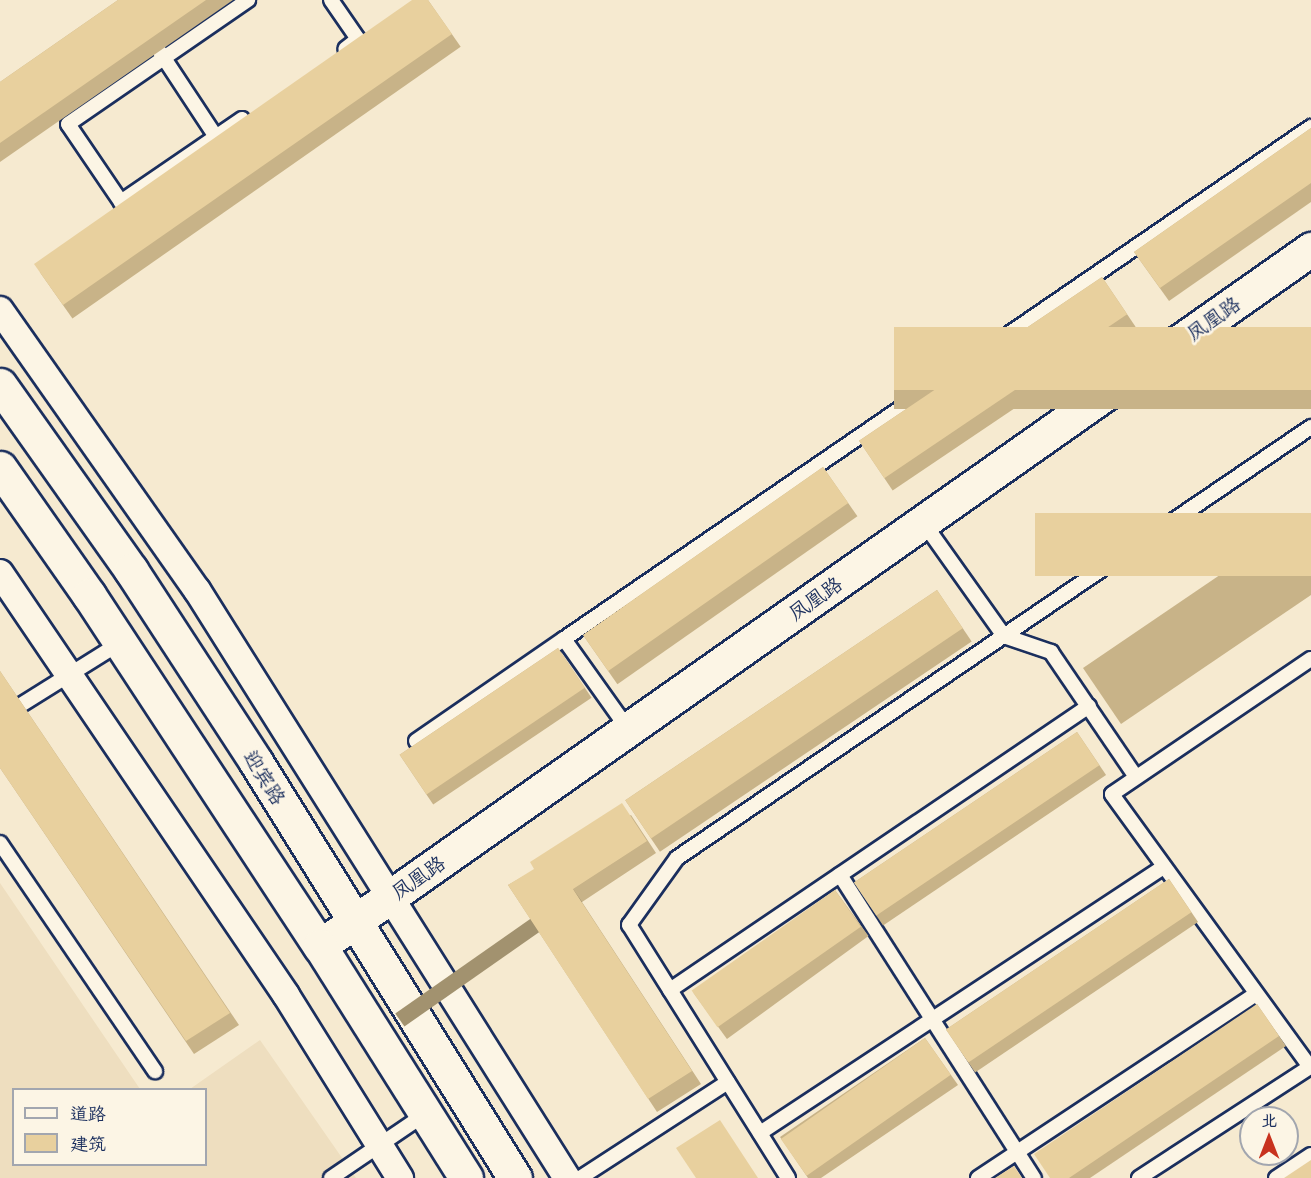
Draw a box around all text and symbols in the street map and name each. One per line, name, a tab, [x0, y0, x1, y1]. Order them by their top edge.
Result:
street label: 凤凰路	[1182, 291, 1244, 345]
street label: 凤凰路	[784, 571, 846, 625]
street label: 迎宾路	[239, 745, 291, 809]
street label: 凤凰路	[387, 850, 449, 904]
legend	[12, 1088, 207, 1166]
text: 道路	[70, 1101, 106, 1126]
north arrow	[1239, 1106, 1299, 1166]
text: 北	[1261, 1109, 1277, 1131]
text: 建筑	[70, 1131, 106, 1156]

